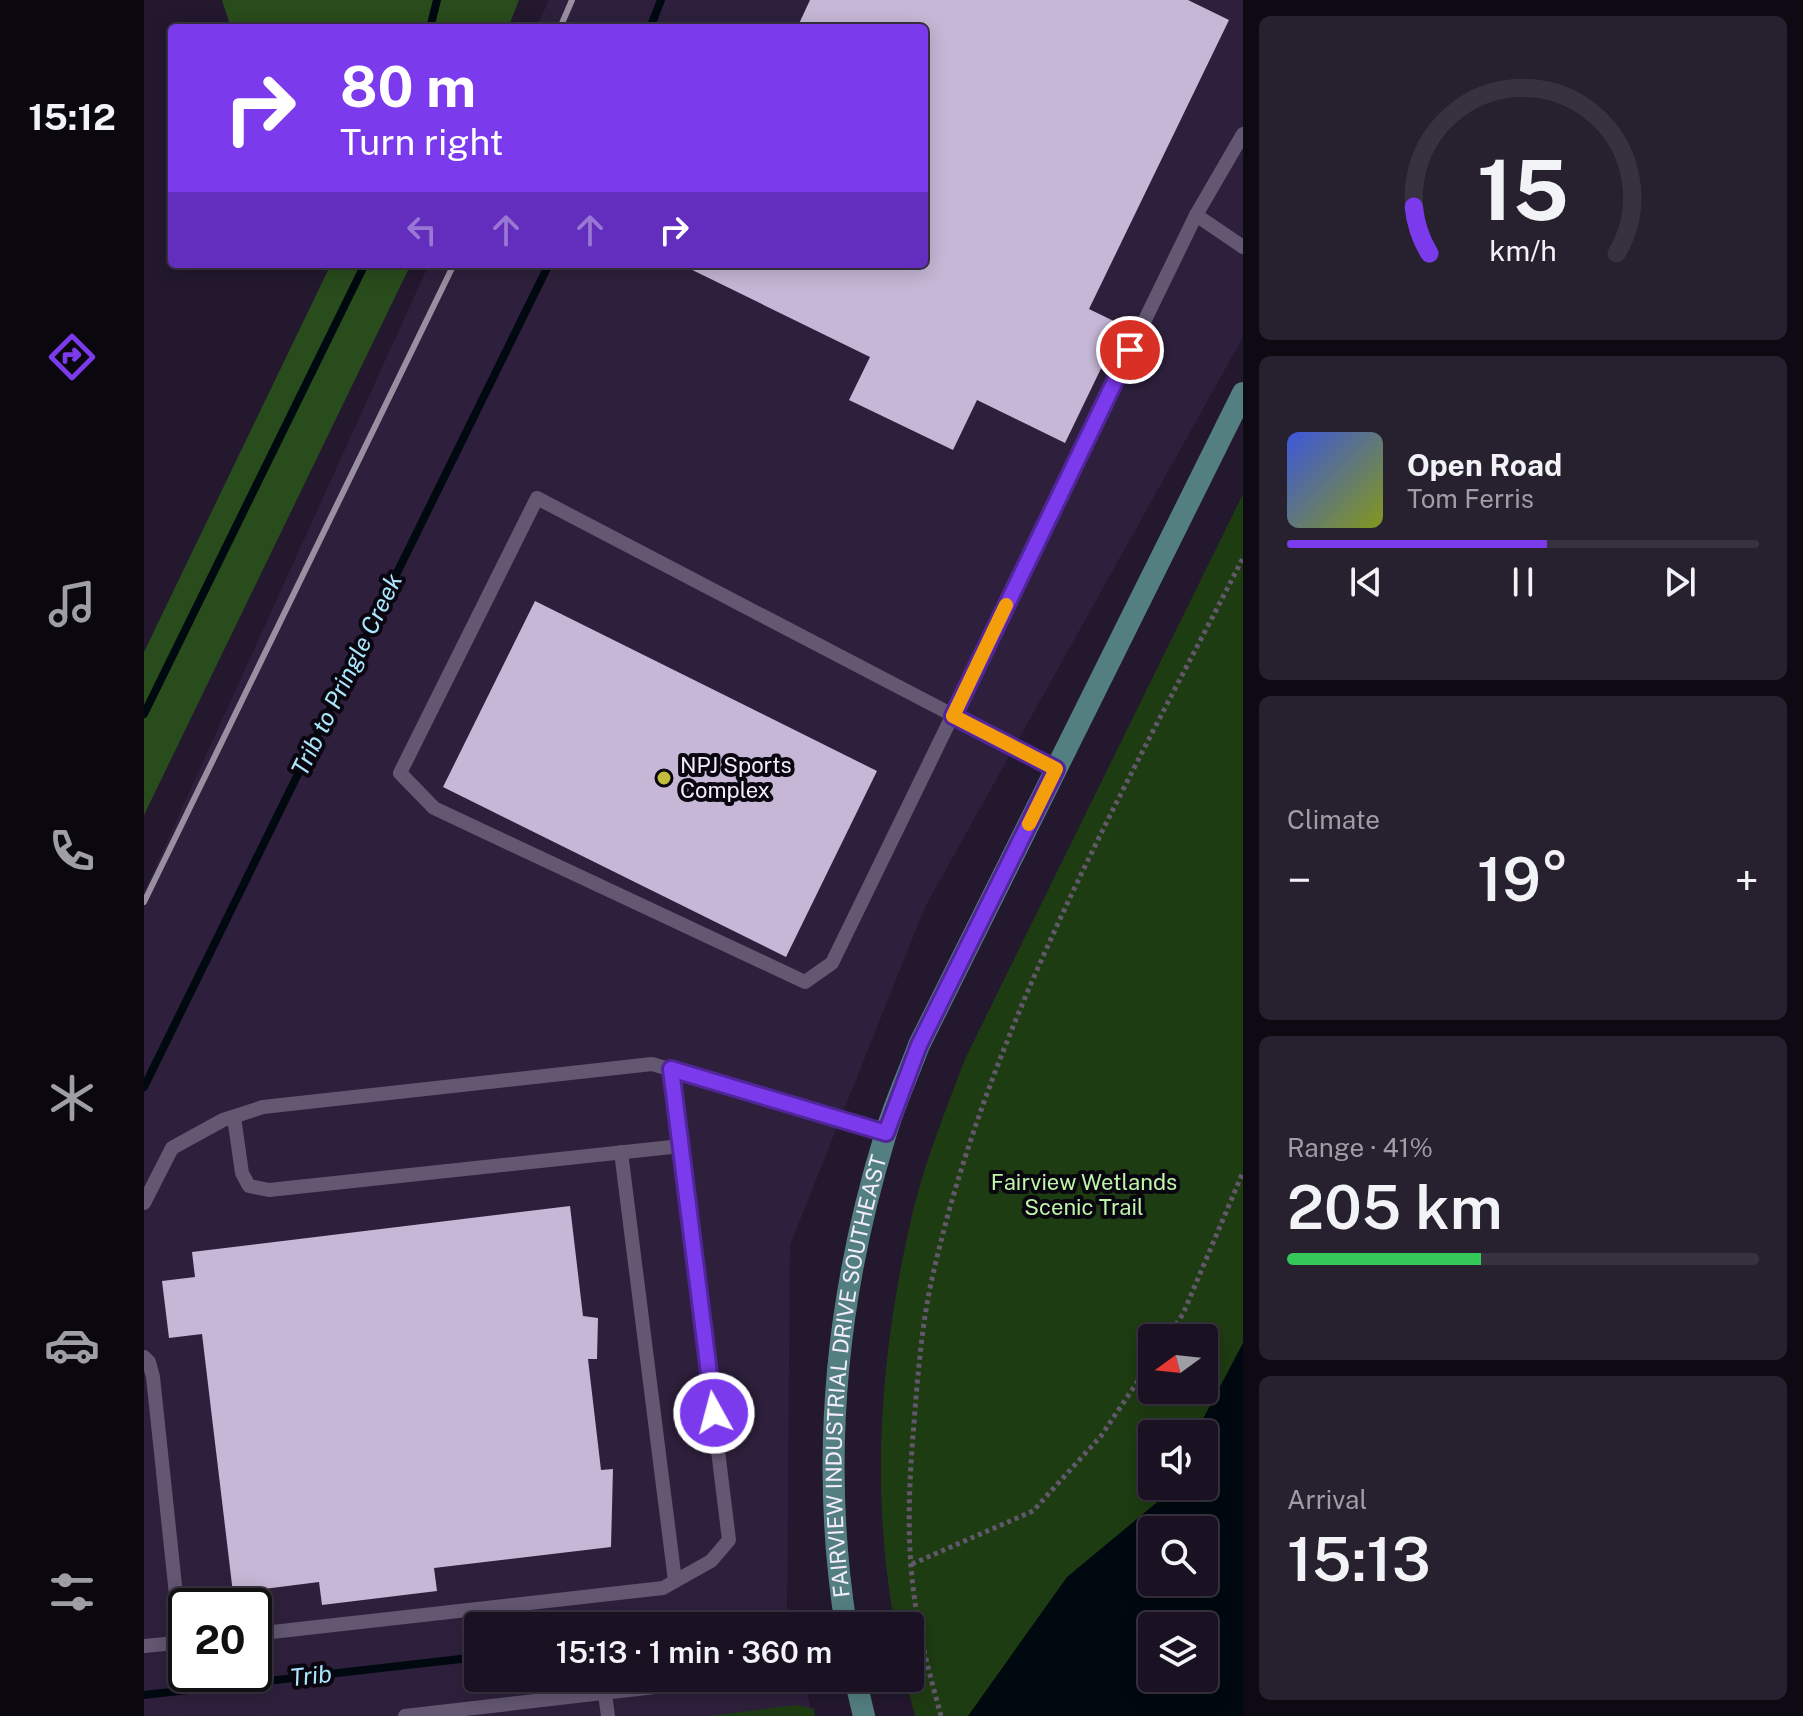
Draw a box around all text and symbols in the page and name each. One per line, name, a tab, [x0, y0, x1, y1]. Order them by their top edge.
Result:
text: 80 m	[340, 54, 476, 120]
icon: right	[208, 56, 312, 160]
text: 15:12	[28, 96, 116, 138]
text: Turn right	[340, 121, 503, 163]
text: 15	[1477, 141, 1569, 239]
icon: left	[400, 208, 444, 252]
icon: ahead	[484, 208, 528, 252]
icon: ahead	[568, 208, 612, 252]
icon: right	[652, 208, 696, 252]
text: km/h	[1489, 234, 1557, 267]
pin	[1096, 316, 1164, 384]
icon: arrive	[1108, 328, 1152, 372]
icon: directions	[44, 329, 100, 385]
text: Open Road	[1407, 447, 1562, 483]
text: Tom Ferris	[1407, 483, 1534, 514]
icon: previous	[1344, 560, 1388, 604]
icon: pause	[1501, 560, 1545, 604]
icon: next	[1658, 560, 1702, 604]
water label: Trib to Pringle Creek	[285, 569, 407, 780]
icon: music	[44, 576, 100, 632]
place label: NPJ Sports Complex	[680, 752, 792, 803]
marker: NPJ Sports Complex	[655, 769, 673, 787]
text: Climate	[1287, 804, 1380, 835]
icon: phone	[44, 823, 100, 879]
text: 19°	[1477, 844, 1569, 915]
text: −	[1287, 854, 1311, 906]
text: +	[1735, 854, 1759, 906]
icon: climate	[44, 1070, 100, 1126]
text: Range · 41%	[1287, 1132, 1433, 1163]
street label: FAIRVIEW INDUSTRIAL DRIVE SOUTHEAST	[821, 1152, 892, 1599]
park label: Fairview Wetlands Scenic Trail	[991, 1169, 1177, 1220]
text: 205 km	[1287, 1172, 1503, 1243]
icon: car	[44, 1317, 100, 1373]
north arrow	[1138, 1324, 1218, 1404]
map controls	[1138, 1324, 1218, 1692]
position arrow	[672, 1371, 756, 1455]
button: sound	[1138, 1420, 1218, 1500]
text: Arrival	[1287, 1484, 1367, 1515]
button: search	[1138, 1516, 1218, 1596]
text: 15:13	[1287, 1524, 1431, 1595]
icon: filters	[44, 1564, 100, 1620]
speed limit sign: 20	[168, 1588, 272, 1692]
button: layers	[1138, 1612, 1218, 1692]
text: 15:13 · 1 min · 360 m	[556, 1634, 832, 1670]
water label: Trib	[289, 1659, 333, 1691]

